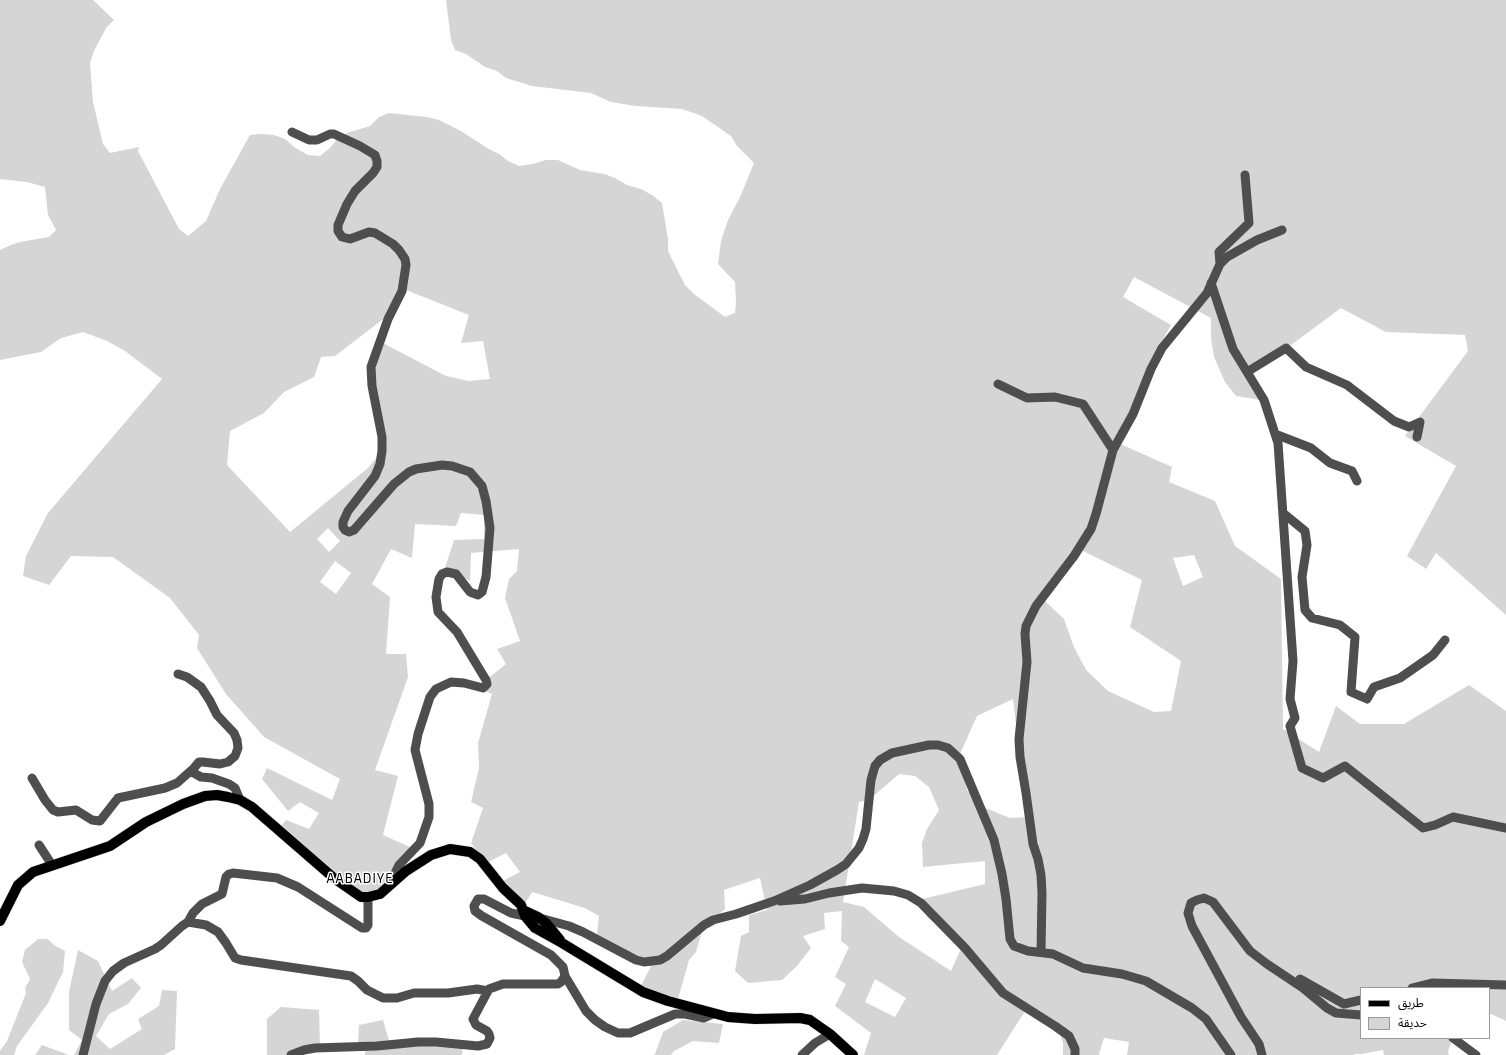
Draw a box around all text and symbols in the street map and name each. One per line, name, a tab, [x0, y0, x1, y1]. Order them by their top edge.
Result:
district label: AABADIYE	[327, 871, 393, 887]
legend	[1360, 987, 1490, 1039]
text: طريق	[1398, 995, 1424, 1009]
text: حديقة	[1398, 1015, 1427, 1029]

